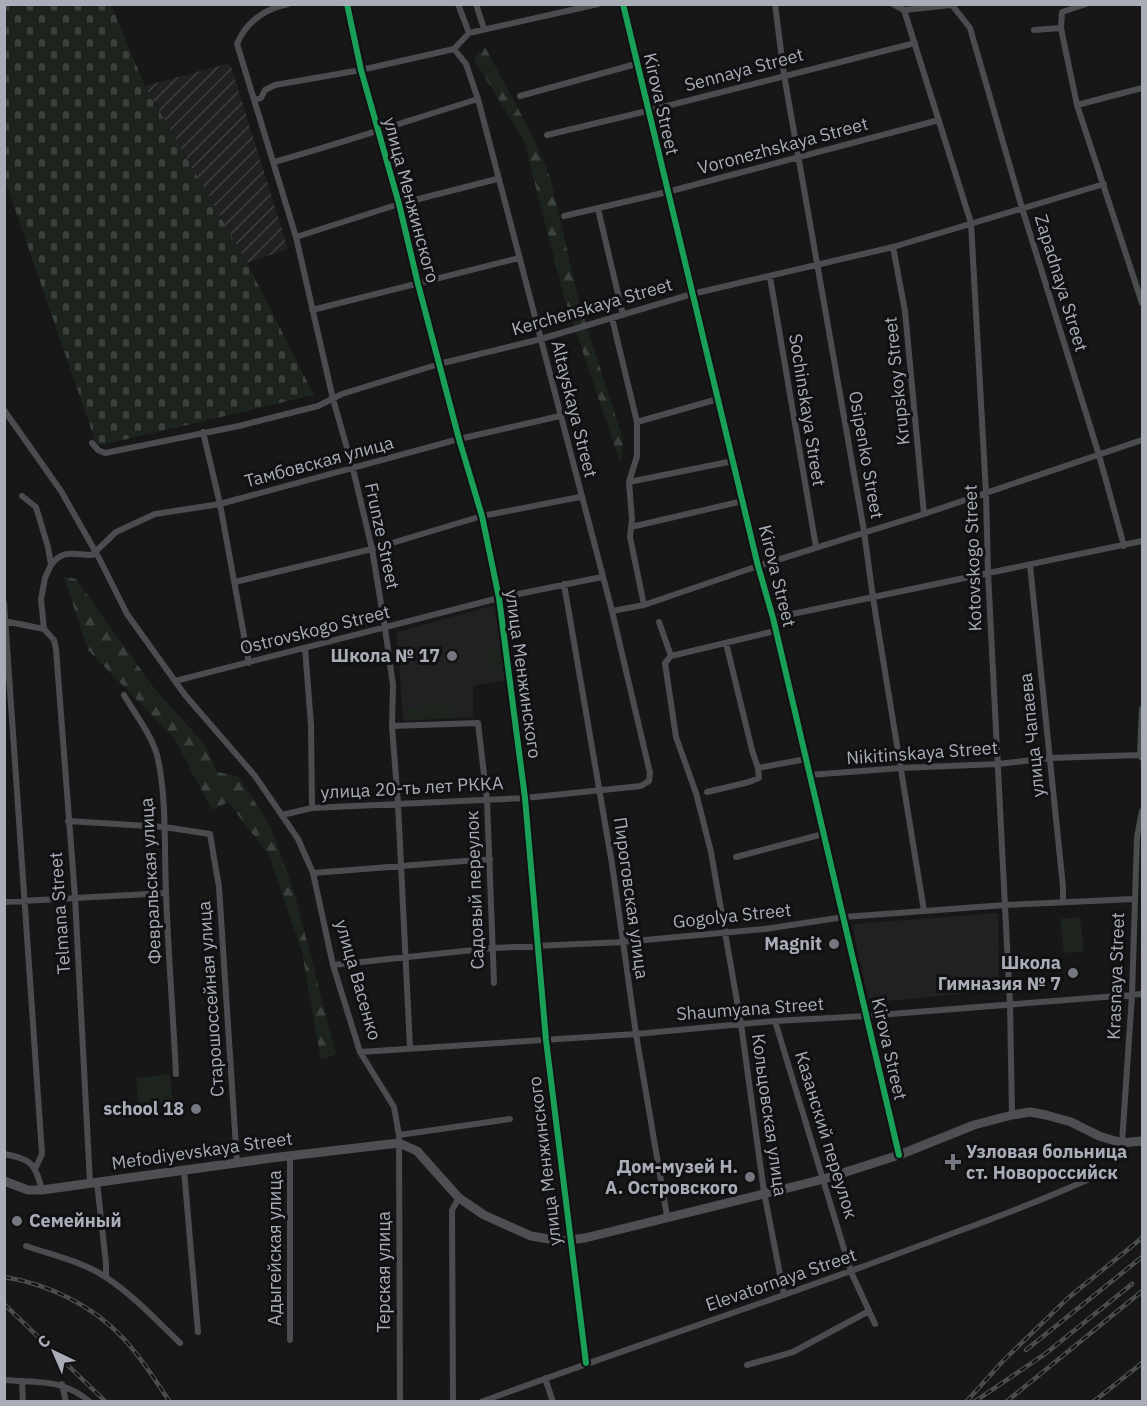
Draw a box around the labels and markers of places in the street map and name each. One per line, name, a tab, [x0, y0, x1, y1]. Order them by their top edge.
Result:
place label: Школа № 17	[331, 644, 440, 667]
marker: Школа № 17	[445, 649, 459, 663]
place label: Magnit	[764, 932, 822, 955]
marker: Magnit	[827, 937, 841, 951]
place label: Школа Гимназия № 7	[938, 951, 1061, 995]
marker: Школа Гимназия № 7	[1066, 966, 1080, 980]
place label: school 18	[103, 1097, 184, 1120]
marker: school 18	[189, 1102, 203, 1116]
place label: Узловая больница ст. Новороссийск	[966, 1140, 1127, 1184]
marker: Узловая больница ст. Новороссийск	[944, 1153, 962, 1171]
place label: Дом-музей Н. А. Островского	[605, 1155, 738, 1199]
marker: Дом-музей Н. А. Островского	[743, 1170, 757, 1184]
place label: Семейный	[29, 1209, 121, 1232]
marker: Семейный	[10, 1214, 24, 1228]

